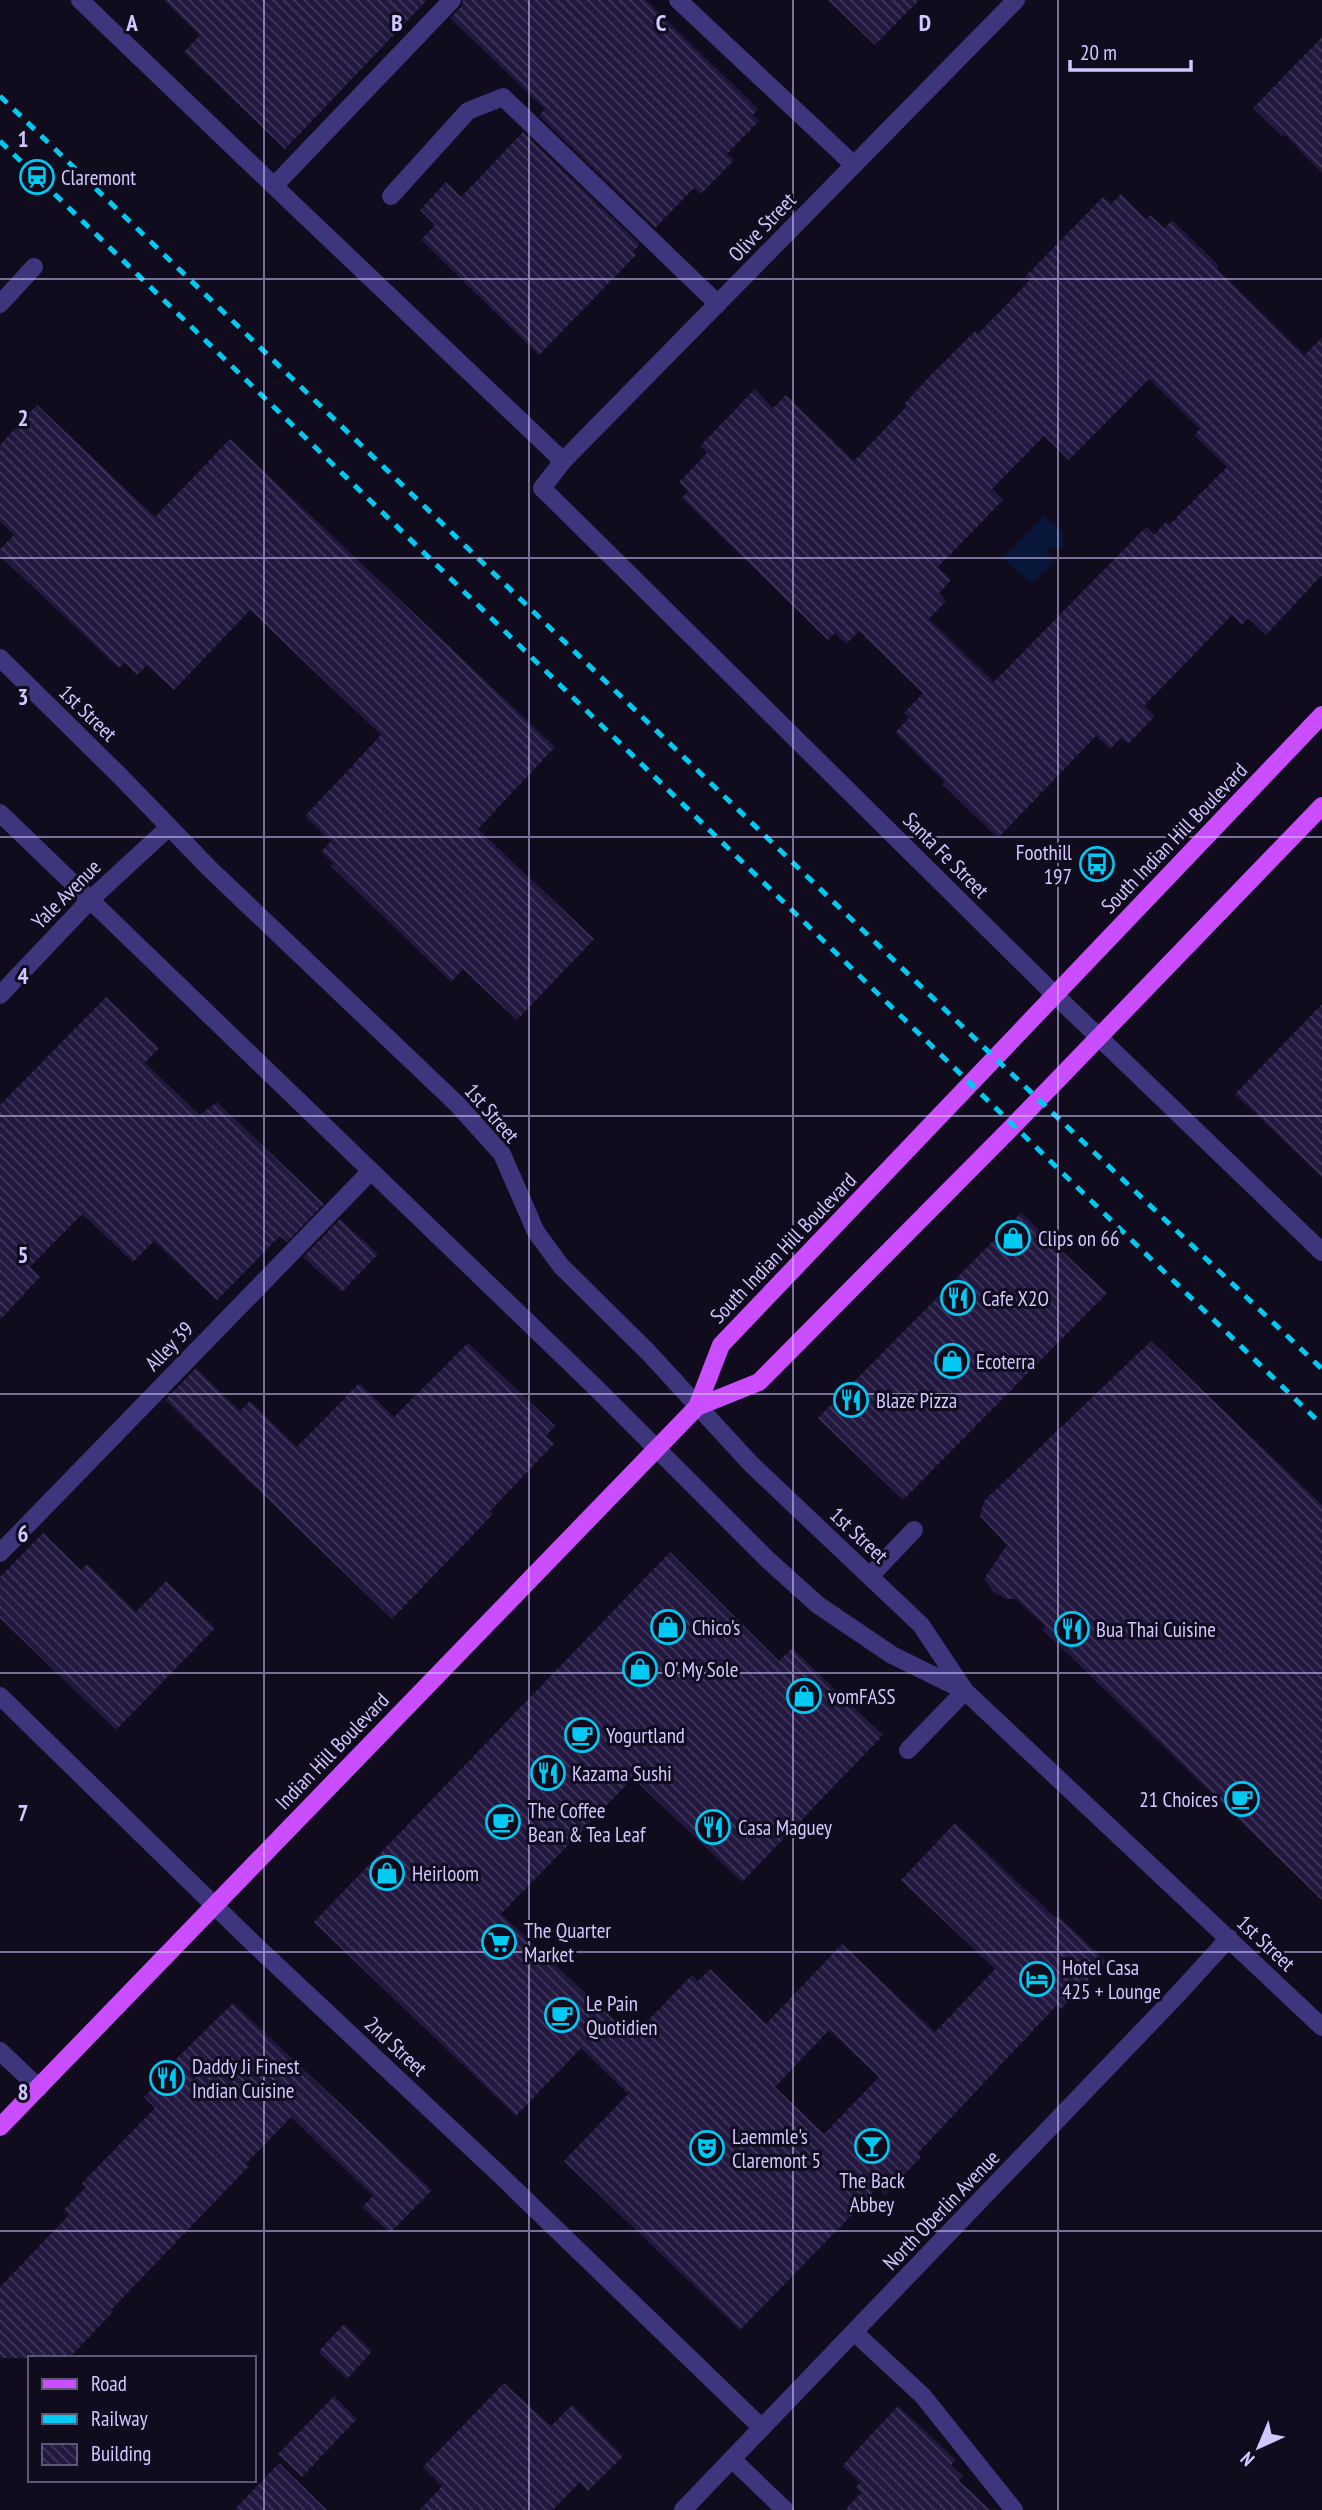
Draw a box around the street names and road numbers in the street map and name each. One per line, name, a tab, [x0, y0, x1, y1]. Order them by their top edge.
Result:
street label: Olive Street	[723, 187, 802, 267]
street label: 1st Street	[53, 679, 123, 747]
street label: South Indian Hill Boulevard	[1095, 757, 1253, 919]
street label: Santa Fe Street	[897, 806, 995, 904]
street label: Yale Avenue	[26, 854, 106, 934]
street label: 1st Street	[459, 1078, 525, 1149]
street label: South Indian Hill Boulevard	[704, 1167, 862, 1329]
street label: Alley 39	[139, 1316, 199, 1376]
street label: 1st Street	[824, 1501, 894, 1569]
street label: Indian Hill Boulevard	[269, 1687, 395, 1815]
street label: 1st Street	[1231, 1909, 1301, 1977]
street label: 2nd Street	[359, 2010, 433, 2082]
street label: North Oberlin Avenue	[877, 2144, 1005, 2276]

